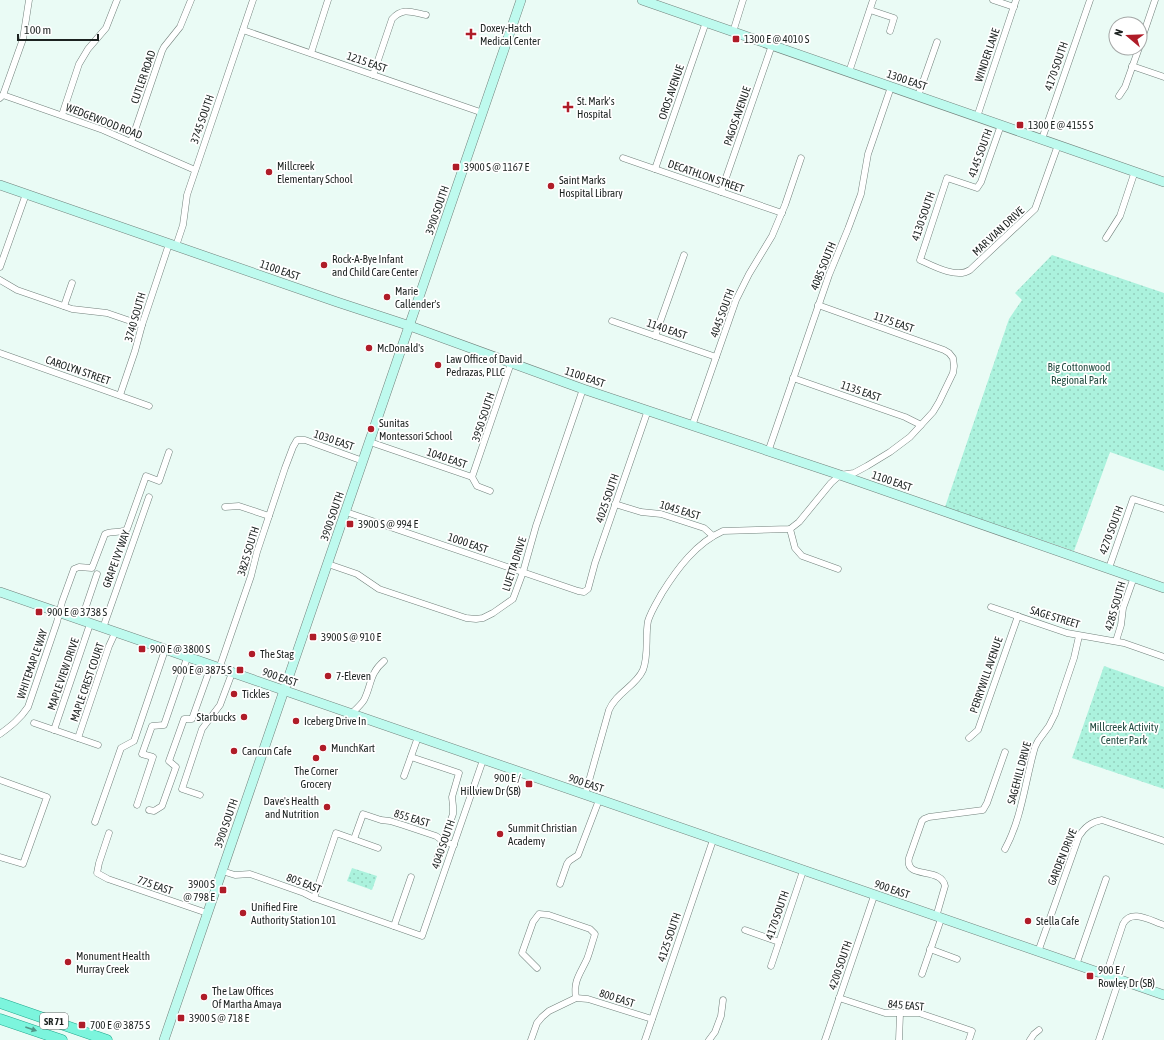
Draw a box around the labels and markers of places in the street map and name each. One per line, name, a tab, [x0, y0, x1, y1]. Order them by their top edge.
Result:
place label: Doxey-Hatch Medical Center	[480, 22, 541, 47]
marker: Doxey-Hatch Medical Center	[465, 28, 477, 40]
place label: 1300 E @ 4010 S	[744, 33, 810, 45]
marker: 1300 E @ 4010 S	[731, 34, 741, 44]
place label: St. Mark's Hospital	[577, 95, 615, 120]
marker: St. Mark's Hospital	[562, 101, 574, 113]
place label: 1300 E @ 4155 S	[1028, 119, 1094, 131]
marker: 1300 E @ 4155 S	[1015, 120, 1025, 130]
place label: Millcreek Elementary School	[277, 160, 353, 185]
place label: 3900 S @ 1167 E	[464, 161, 530, 173]
marker: 3900 S @ 1167 E	[451, 162, 461, 172]
marker: Millcreek Elementary School	[264, 167, 274, 177]
place label: Saint Marks Hospital Library	[559, 174, 623, 199]
marker: Saint Marks Hospital Library	[546, 181, 556, 191]
place label: Rock-A-Bye Infant and Child Care Center	[332, 253, 419, 278]
marker: Rock-A-Bye Infant and Child Care Center	[319, 260, 329, 270]
place label: Marie Callender's	[395, 285, 440, 310]
marker: Marie Callender's	[382, 292, 392, 302]
place label: McDonald's	[377, 342, 424, 354]
marker: McDonald's	[364, 343, 374, 353]
place label: Law Office of David Pedrazas, PLLC	[446, 353, 522, 378]
marker: Law Office of David Pedrazas, PLLC	[433, 360, 443, 370]
place label: Sunitas Montessori School	[379, 417, 453, 442]
marker: Sunitas Montessori School	[366, 424, 376, 434]
place label: 3900 S @ 994 E	[358, 518, 418, 530]
marker: 3900 S @ 994 E	[345, 519, 355, 529]
place label: 900 E @ 3738 S	[47, 606, 107, 618]
marker: 900 E @ 3738 S	[34, 607, 44, 617]
place label: 3900 S @ 910 E	[321, 631, 381, 643]
marker: 3900 S @ 910 E	[308, 632, 318, 642]
place label: 900 E @ 3800 S	[150, 643, 210, 655]
marker: 900 E @ 3800 S	[137, 644, 147, 654]
place label: The Stag	[260, 648, 294, 660]
marker: The Stag	[247, 649, 257, 659]
place label: 900 E @ 3875 S	[172, 664, 232, 676]
marker: 900 E @ 3875 S	[235, 665, 245, 675]
place label: 7-Eleven	[336, 670, 371, 682]
marker: 7-Eleven	[323, 671, 333, 681]
place label: Tickles	[242, 688, 270, 700]
marker: Tickles	[229, 689, 239, 699]
place label: Starbucks	[197, 711, 236, 723]
marker: Starbucks	[239, 712, 249, 722]
place label: Iceberg Drive In	[304, 715, 366, 727]
marker: Iceberg Drive In	[291, 716, 301, 726]
place label: MunchKart	[331, 742, 375, 754]
marker: MunchKart	[318, 743, 328, 753]
place label: Cancun Cafe	[242, 745, 292, 757]
marker: Cancun Cafe	[229, 746, 239, 756]
marker: The Corner Grocery	[311, 753, 321, 763]
place label: The Corner Grocery	[294, 765, 338, 790]
place label: 900 E / Hillview Dr (SB)	[460, 772, 521, 797]
marker: 900 E / Hillview Dr (SB)	[524, 779, 534, 789]
place label: Dave's Health and Nutrition	[264, 795, 319, 820]
marker: Dave's Health and Nutrition	[322, 802, 332, 812]
place label: Summit Christian Academy	[508, 822, 577, 847]
marker: Summit Christian Academy	[495, 829, 505, 839]
place label: 3900 S @ 798 E	[183, 878, 215, 903]
marker: 3900 S @ 798 E	[218, 885, 228, 895]
place label: Unified Fire Authority Station 101	[251, 901, 336, 926]
marker: Unified Fire Authority Station 101	[238, 908, 248, 918]
place label: Stella Cafe	[1036, 915, 1079, 927]
marker: Stella Cafe	[1023, 916, 1033, 926]
place label: Monument Health Murray Creek	[76, 950, 150, 975]
marker: Monument Health Murray Creek	[63, 957, 73, 967]
place label: 900 E / Rowley Dr (SB)	[1098, 964, 1155, 989]
marker: 900 E / Rowley Dr (SB)	[1085, 971, 1095, 981]
place label: The Law Offices Of Martha Amaya	[212, 985, 282, 1010]
marker: The Law Offices Of Martha Amaya	[199, 992, 209, 1002]
place label: 3900 S @ 718 E	[189, 1012, 249, 1024]
marker: 3900 S @ 718 E	[176, 1013, 186, 1023]
place label: 700 E @ 3875 S	[90, 1019, 150, 1031]
marker: 700 E @ 3875 S	[77, 1020, 87, 1030]

